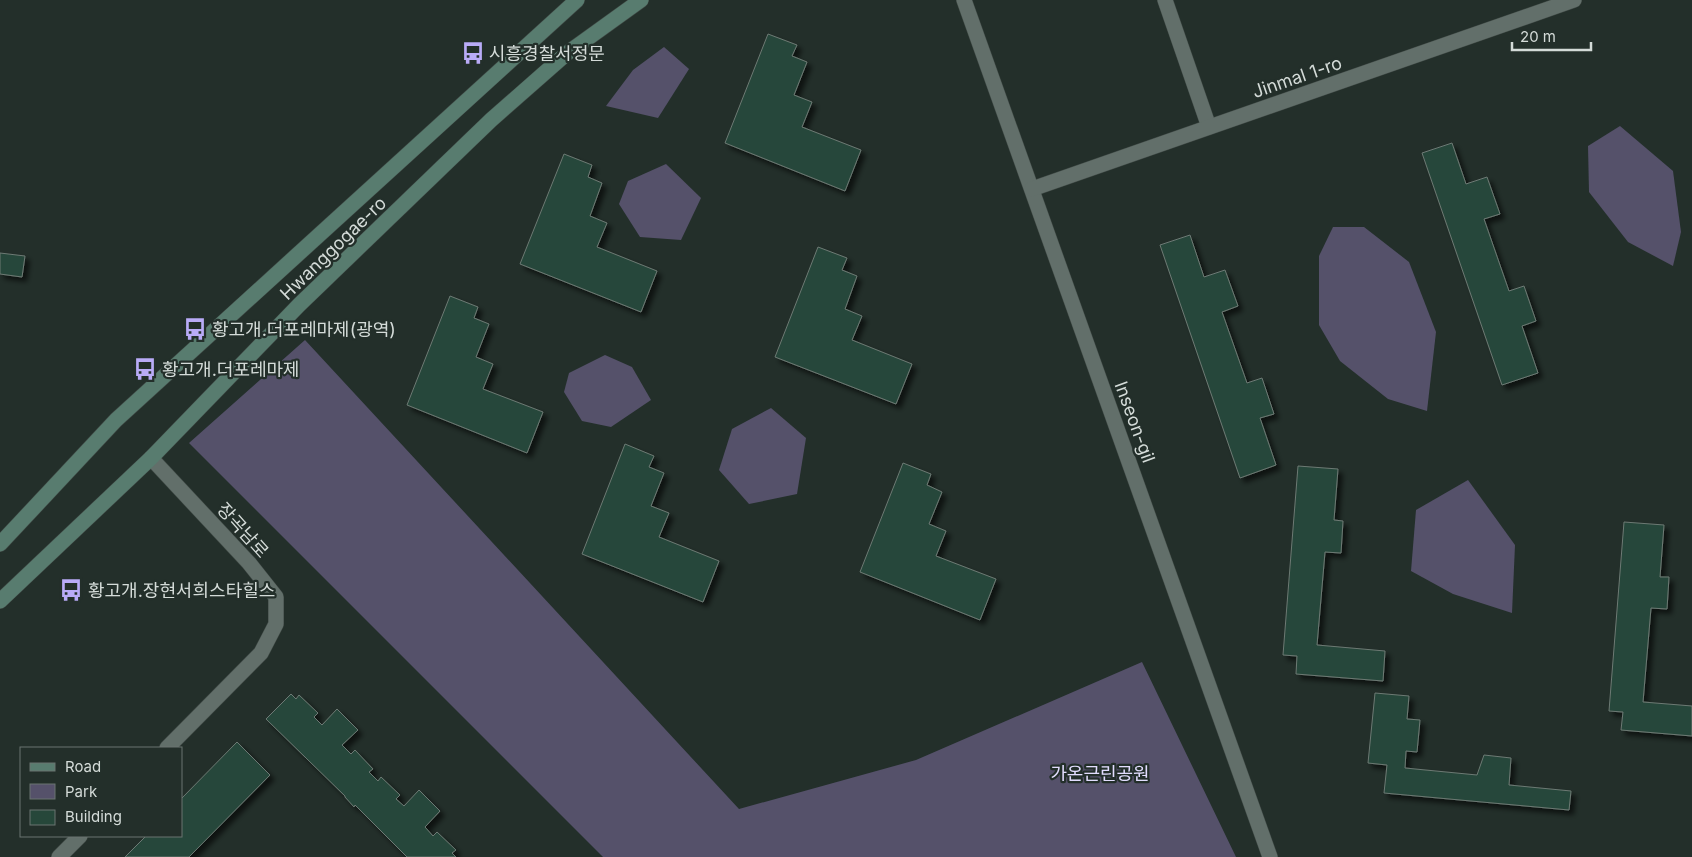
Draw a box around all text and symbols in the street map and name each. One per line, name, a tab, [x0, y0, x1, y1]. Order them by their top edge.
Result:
scale bar	[1512, 20, 1591, 52]
text: 20 m	[1520, 27, 1556, 46]
bus stop icon: 시흥경찰서정문	[460, 40, 486, 66]
place label: 시흥경찰서정문	[489, 43, 605, 64]
street label: Jinmal 1-ro	[1249, 52, 1345, 102]
street label: Hwanggogae-ro	[276, 192, 390, 304]
bus stop icon: 황고개.더포레마제(광역)	[182, 316, 208, 342]
place label: 황고개.더포레마제(광역)	[212, 319, 396, 340]
bus stop icon: 황고개.더포레마제	[132, 356, 158, 382]
place label: 황고개.더포레마제	[162, 359, 300, 380]
street label: Inseon-gil	[1111, 379, 1159, 465]
street label: 장곡남로	[213, 498, 273, 562]
bus stop icon: 황고개.장현서희스타힐스	[58, 577, 84, 603]
place label: 황고개.장현서희스타힐스	[88, 580, 275, 601]
legend	[20, 747, 182, 837]
text: Road	[65, 757, 101, 776]
park label: 가온근린공원	[1050, 763, 1150, 784]
text: Park	[65, 782, 98, 801]
text: Building	[65, 807, 122, 826]

